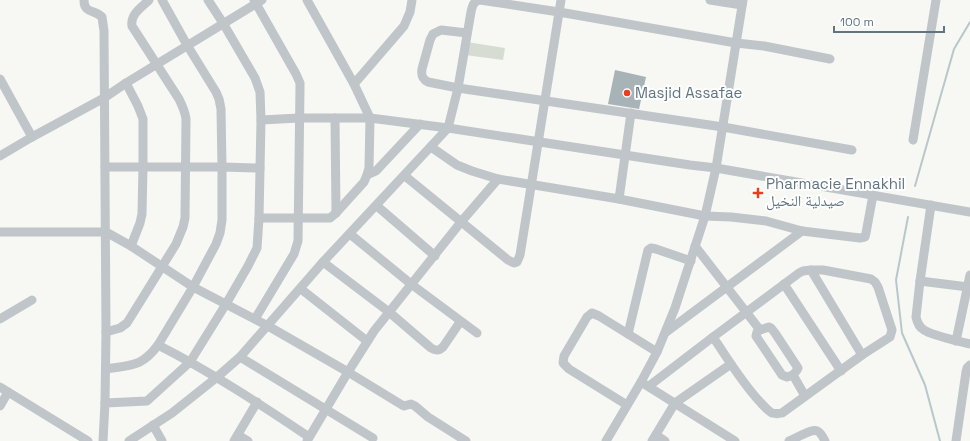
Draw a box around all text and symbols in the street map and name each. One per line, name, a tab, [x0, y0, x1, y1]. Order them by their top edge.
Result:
scale bar	[834, 8, 944, 34]
text: 100 m	[840, 14, 874, 30]
place label: Masjid Assafae	[635, 83, 742, 102]
marker: Masjid Assafae	[622, 88, 632, 98]
place label: Pharmacie Ennakhil صيدلية النخيل	[766, 174, 905, 211]
marker: Pharmacie Ennakhil صيدلية النخيل	[753, 188, 763, 198]

